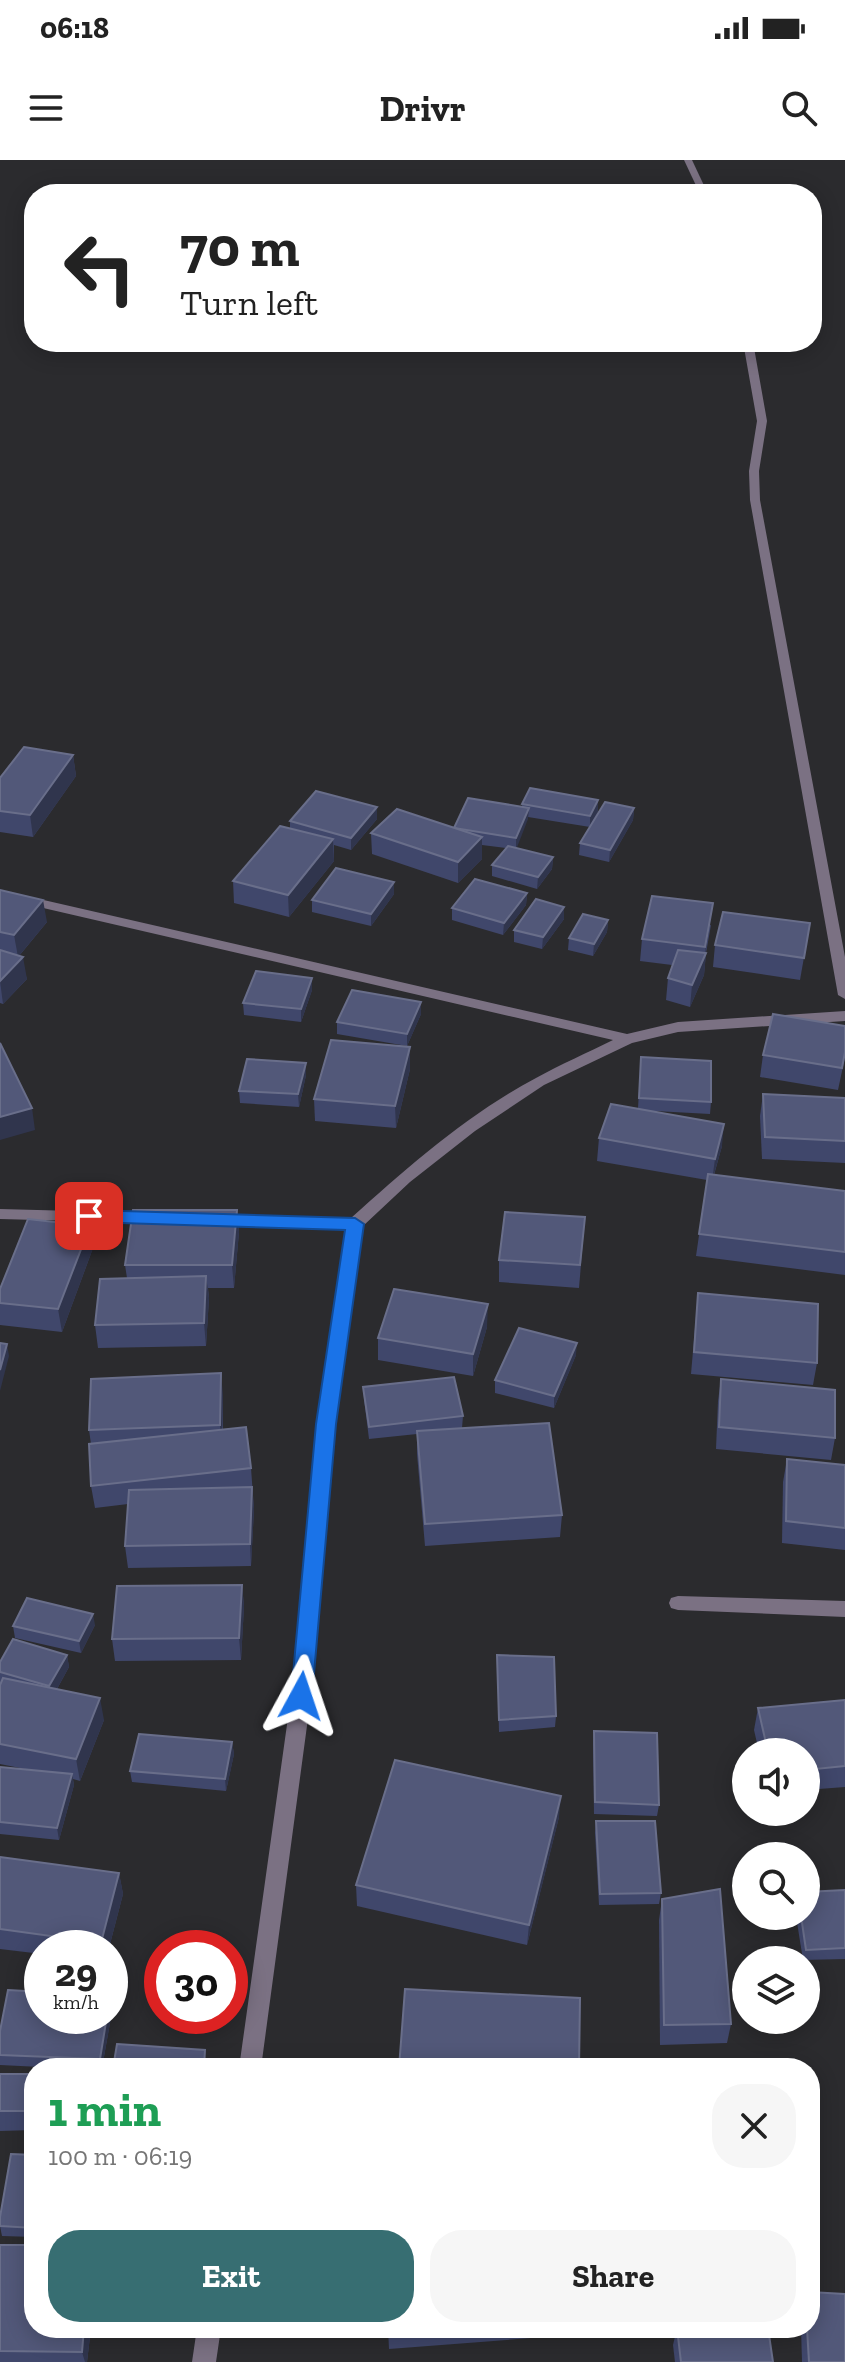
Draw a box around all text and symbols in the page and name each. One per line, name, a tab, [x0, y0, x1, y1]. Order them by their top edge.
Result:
text: 06:18	[40, 10, 109, 46]
icon: menu	[24, 86, 68, 130]
icon: search	[777, 86, 821, 130]
text: Drivr	[379, 87, 466, 130]
text: 70 m	[180, 213, 300, 280]
icon: left	[48, 216, 152, 320]
text: Turn left	[180, 281, 318, 324]
pin	[55, 1182, 123, 1250]
icon: arrive	[67, 1194, 111, 1238]
position arrow	[259, 1654, 343, 1738]
map controls	[732, 1738, 820, 2034]
button: sound	[732, 1738, 820, 1826]
button: search	[732, 1842, 820, 1930]
speed limit sign: 30	[144, 1930, 248, 2034]
button: layers	[732, 1946, 820, 2034]
text: 29	[55, 1948, 97, 1996]
text: km/h	[53, 1990, 99, 2014]
text: 1 min	[48, 2081, 161, 2138]
button: close	[712, 2084, 796, 2168]
text: 100 m · 06:19	[48, 2140, 192, 2172]
button: Exit	[48, 2230, 414, 2322]
button: Share	[430, 2230, 796, 2322]

